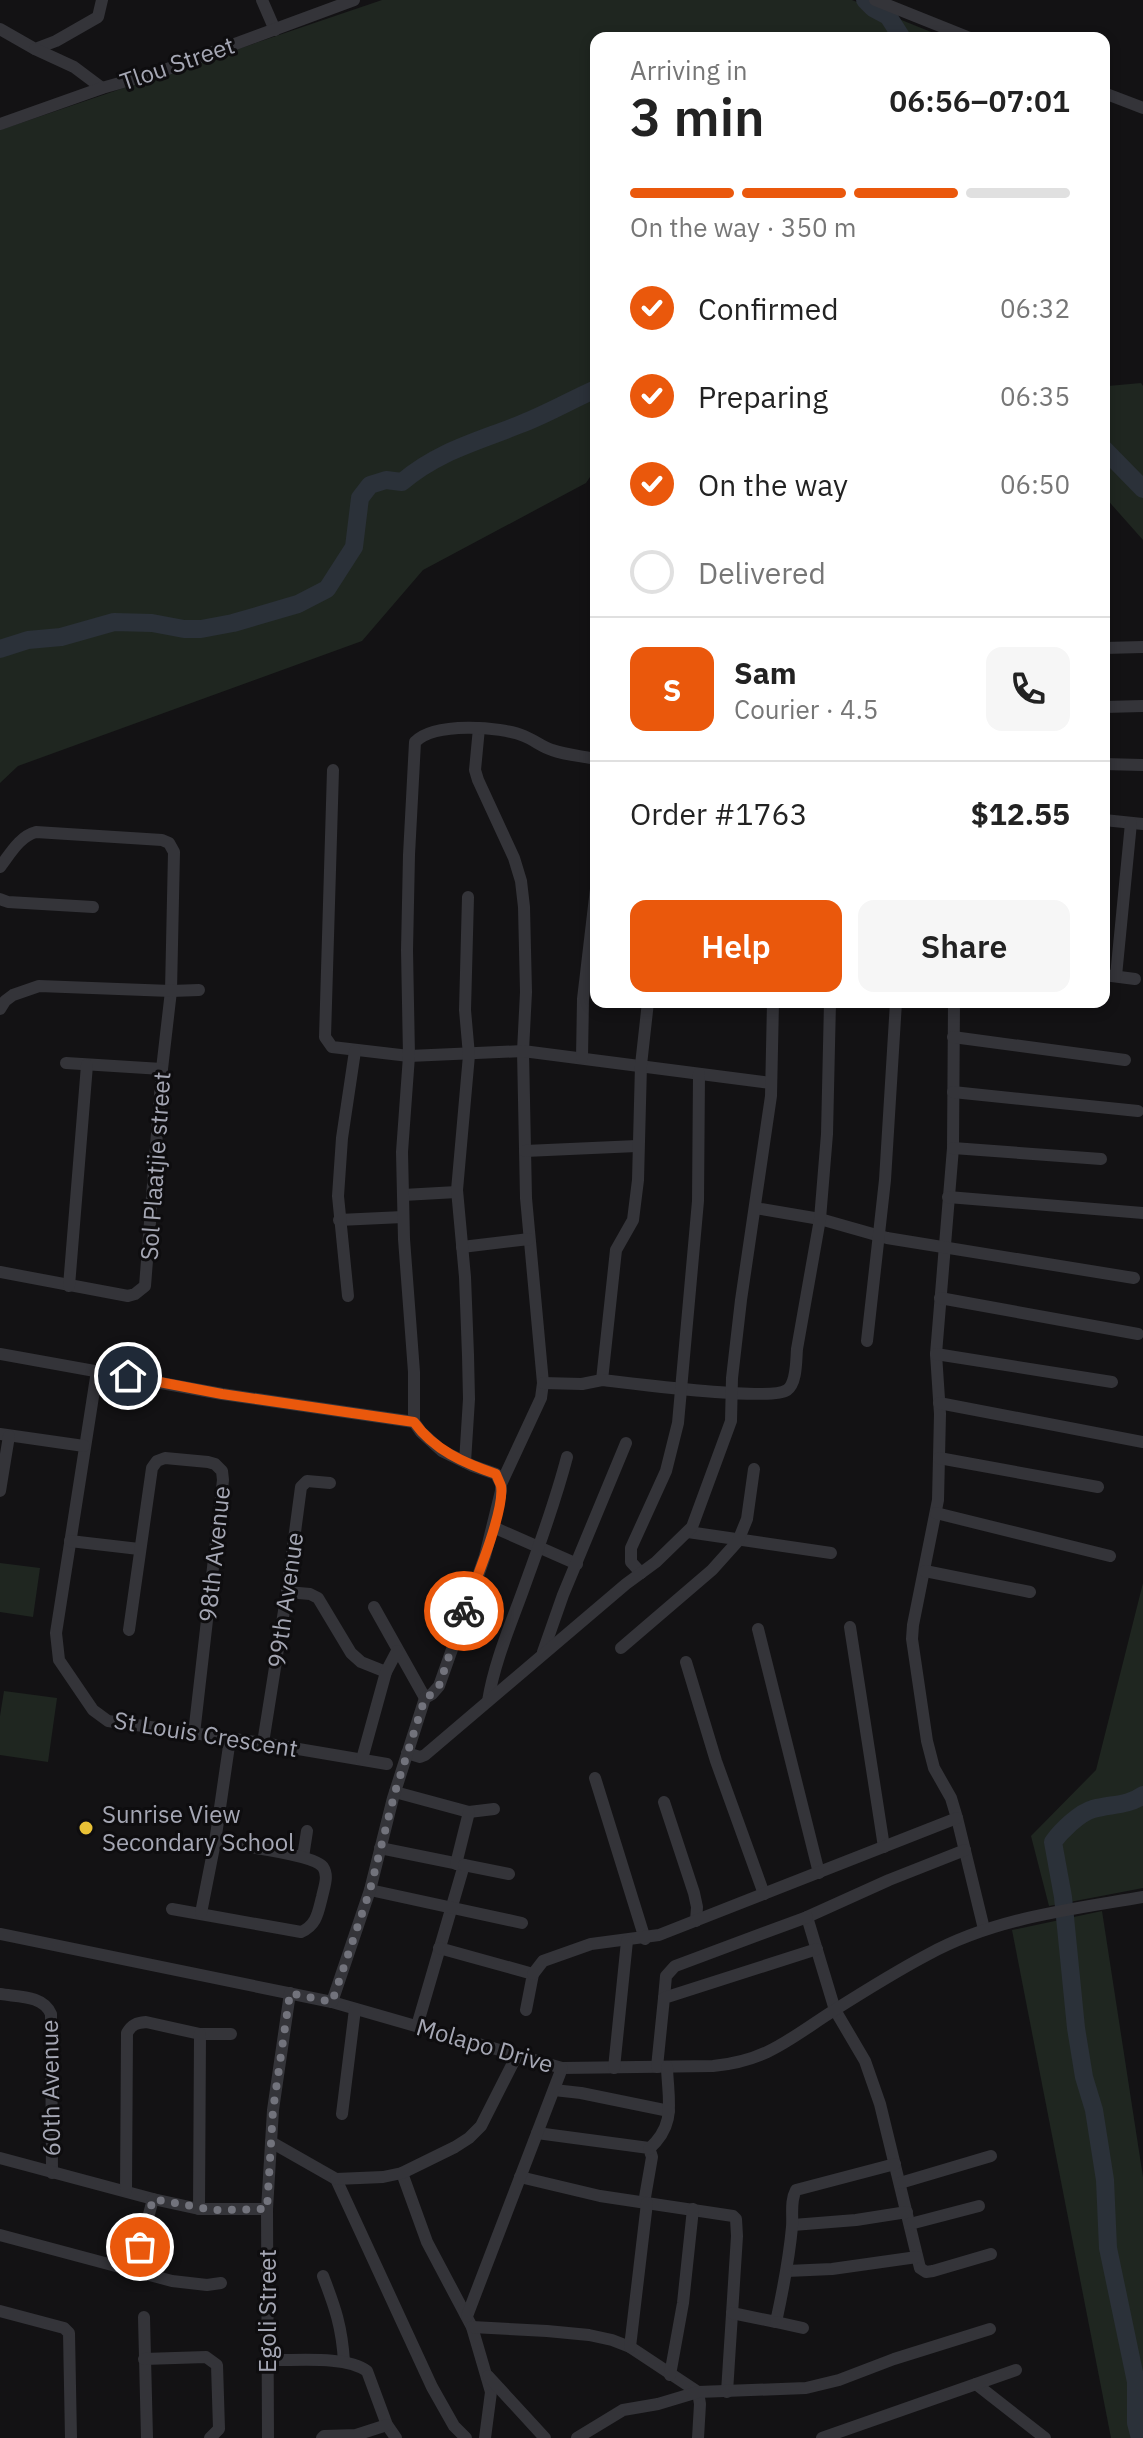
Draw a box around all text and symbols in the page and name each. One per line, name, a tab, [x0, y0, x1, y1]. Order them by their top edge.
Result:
street label: Tlou Street	[116, 29, 238, 97]
text: Arriving in	[630, 53, 747, 87]
text: 06:56–07:01	[889, 81, 1070, 120]
text: 3 min	[630, 83, 765, 150]
text: On the way · 350 m	[630, 210, 856, 244]
icon: check	[630, 286, 674, 330]
text: Confirmed	[698, 289, 839, 328]
text: 06:32	[1000, 291, 1070, 325]
icon: check	[630, 374, 674, 418]
text: Preparing	[698, 377, 828, 416]
text: 06:35	[1000, 379, 1070, 413]
icon: check	[630, 462, 674, 506]
text: On the way	[698, 465, 848, 504]
text: 06:50	[1000, 467, 1070, 501]
text: Delivered	[698, 553, 826, 592]
button: phone	[986, 647, 1070, 731]
text: Sam	[734, 653, 797, 692]
text: S	[663, 670, 681, 709]
text: Courier · 4.5	[734, 692, 878, 726]
text: Order #1763	[630, 794, 807, 833]
text: $12.55	[971, 794, 1070, 833]
button: Help	[630, 900, 842, 992]
button: Share	[858, 900, 1070, 992]
street label: Sol Plaatjie street	[132, 1071, 178, 1261]
pin	[94, 1342, 162, 1410]
icon: home	[106, 1354, 150, 1398]
street label: 98th Avenue	[191, 1484, 237, 1624]
street label: 99th Avenue	[260, 1530, 310, 1670]
courier	[424, 1571, 504, 1651]
icon: bike	[442, 1589, 486, 1633]
street label: St Louis Crescent	[112, 1704, 300, 1764]
place label: Sunrise View Secondary School	[102, 1798, 295, 1858]
marker: Sunrise View Secondary School	[77, 1819, 95, 1837]
street label: Molapo Drive	[413, 2010, 557, 2080]
street label: 60th Avenue	[33, 2019, 67, 2157]
pin	[106, 2213, 174, 2281]
icon: bag	[118, 2225, 162, 2269]
street label: Egoli Street	[251, 2249, 283, 2373]

